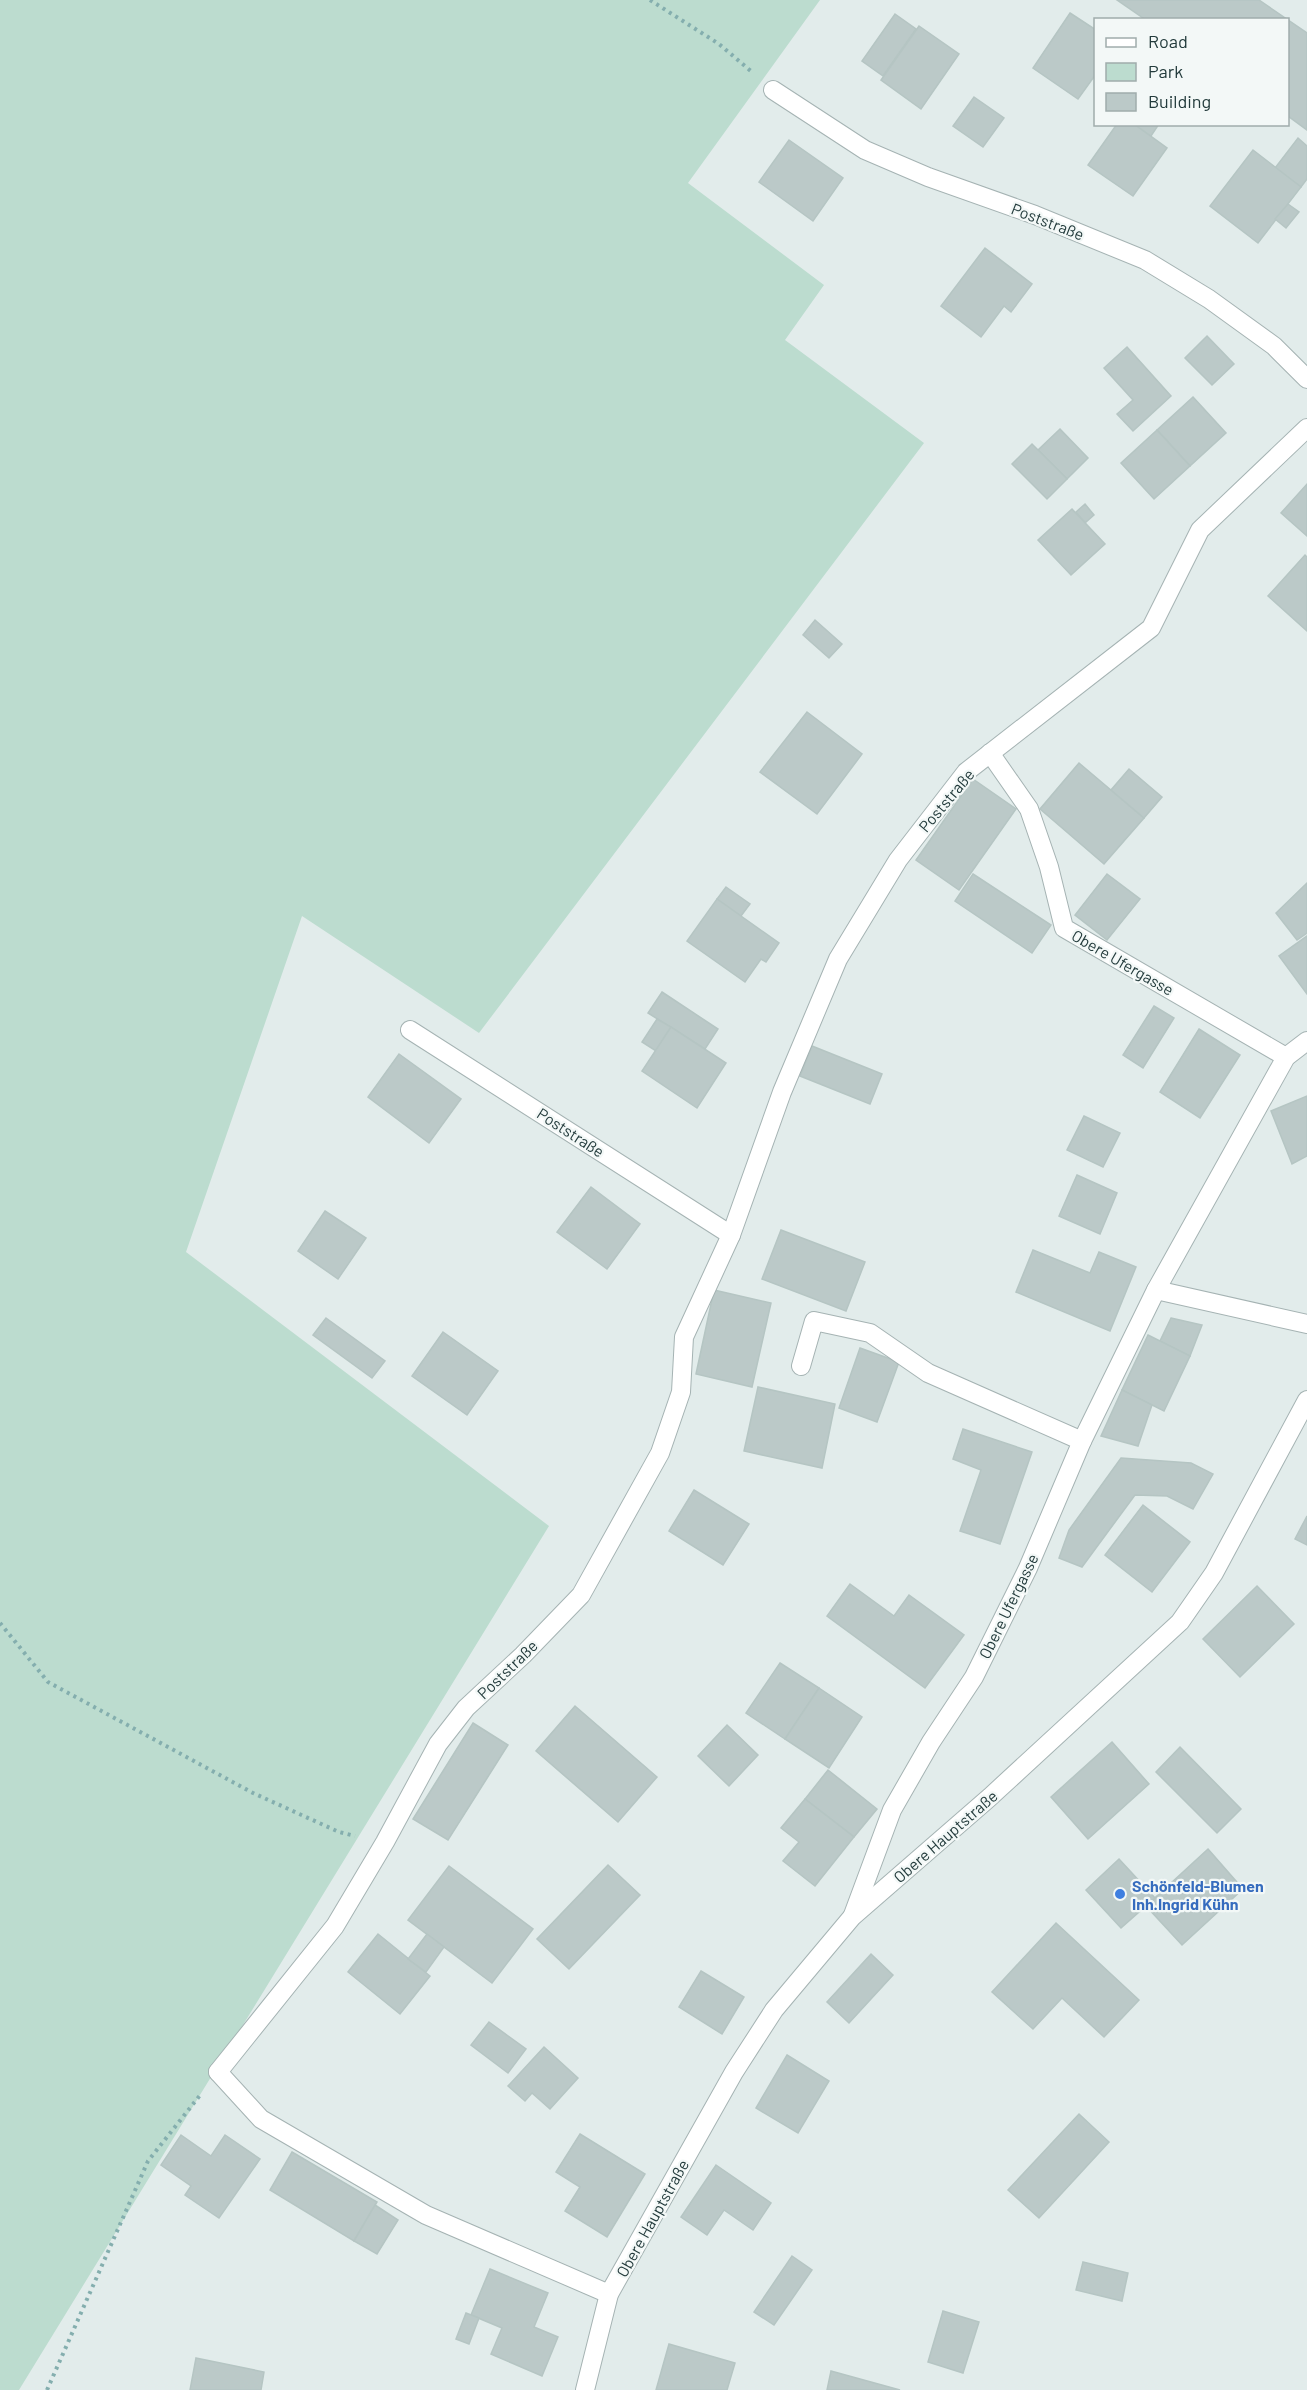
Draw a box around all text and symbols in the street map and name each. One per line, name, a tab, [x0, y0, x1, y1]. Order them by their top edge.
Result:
legend	[1094, 18, 1289, 126]
text: Road	[1148, 30, 1188, 52]
text: Park	[1148, 60, 1183, 82]
text: Building	[1148, 90, 1211, 112]
street label: Poststraße	[1009, 198, 1087, 244]
street label: Poststraße	[914, 765, 978, 835]
street label: Obere Ufergasse	[1069, 925, 1177, 999]
street label: Poststraße	[534, 1103, 608, 1161]
street label: Obere Ufergasse	[974, 1550, 1042, 1662]
street label: Poststraße	[473, 1636, 541, 1702]
street label: Obere Hauptstraße	[889, 1786, 1001, 1886]
place label: Schönfeld-Blumen Inh.Ingrid Kühn	[1132, 1876, 1264, 1913]
marker: Schönfeld-Blumen Inh.Ingrid Kühn	[1113, 1887, 1127, 1901]
street label: Obere Hauptstraße	[612, 2156, 692, 2280]

